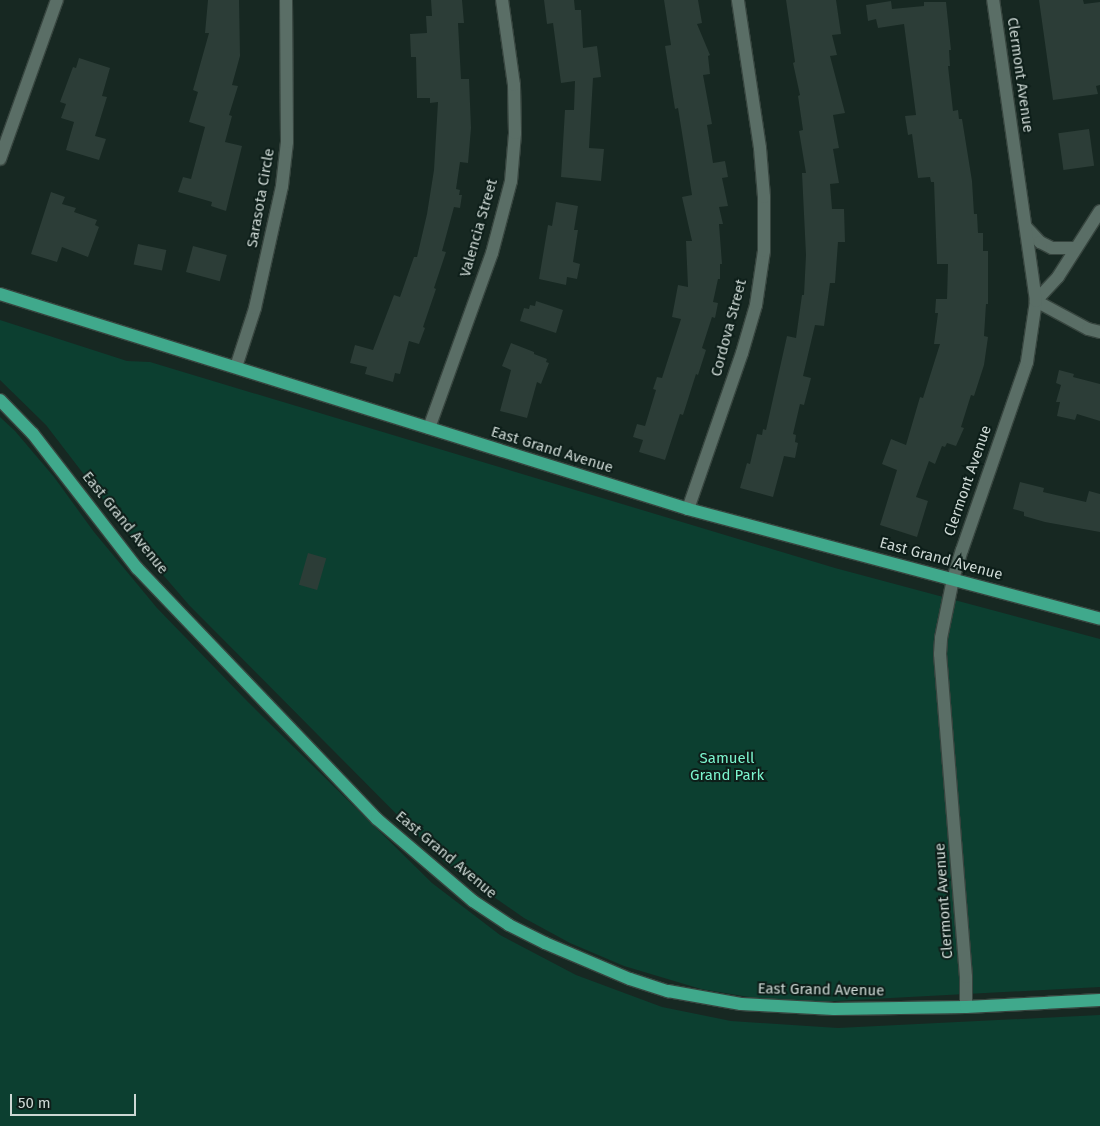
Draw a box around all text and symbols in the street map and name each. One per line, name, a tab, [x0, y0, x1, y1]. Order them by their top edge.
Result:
street label: Clermont Avenue	[1003, 16, 1037, 134]
street label: Sarasota Circle	[243, 147, 279, 249]
street label: Valencia Street	[456, 177, 502, 279]
street label: Cordova Street	[707, 277, 751, 379]
street label: East Grand Avenue	[489, 423, 615, 477]
street label: Clermont Avenue	[941, 423, 995, 539]
street label: East Grand Avenue	[78, 468, 172, 578]
street label: East Grand Avenue	[877, 534, 1005, 584]
park label: Samuell Grand Park	[690, 749, 764, 784]
street label: East Grand Avenue	[392, 807, 500, 903]
street label: Clermont Avenue	[931, 842, 957, 960]
street label: East Grand Avenue	[758, 980, 884, 1000]
scale bar	[12, 1084, 139, 1116]
text: 50 m	[18, 1094, 51, 1112]

